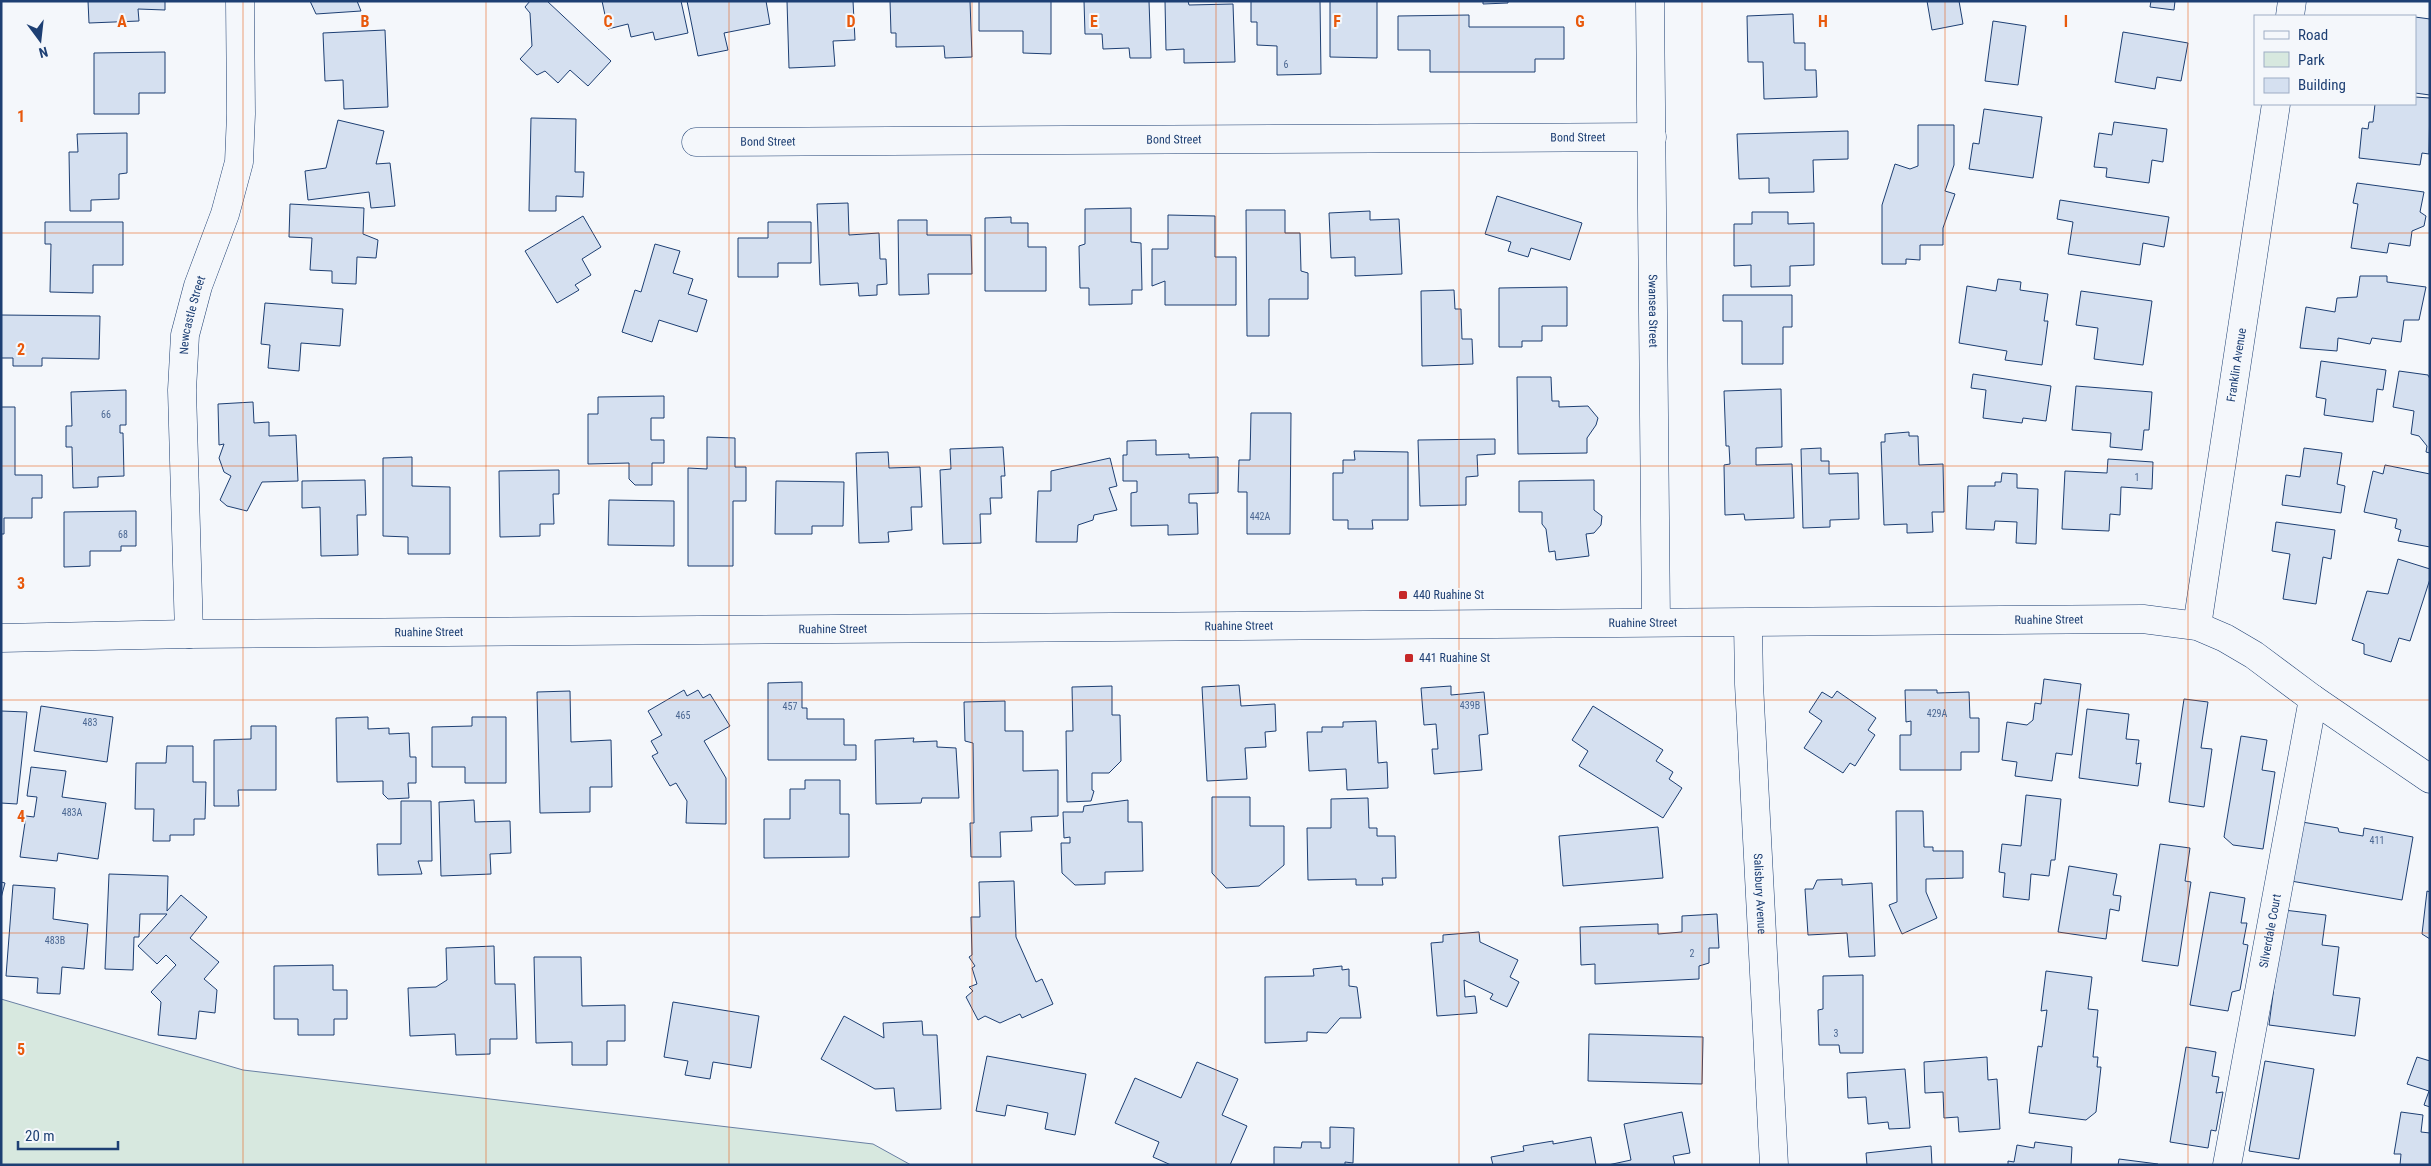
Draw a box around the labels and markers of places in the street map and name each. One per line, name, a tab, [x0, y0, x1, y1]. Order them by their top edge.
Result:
place label: 440 Ruahine St	[1413, 588, 1484, 602]
marker: 440 Ruahine St	[1397, 589, 1409, 601]
place label: 441 Ruahine St	[1419, 651, 1490, 665]
marker: 441 Ruahine St	[1403, 652, 1415, 664]

